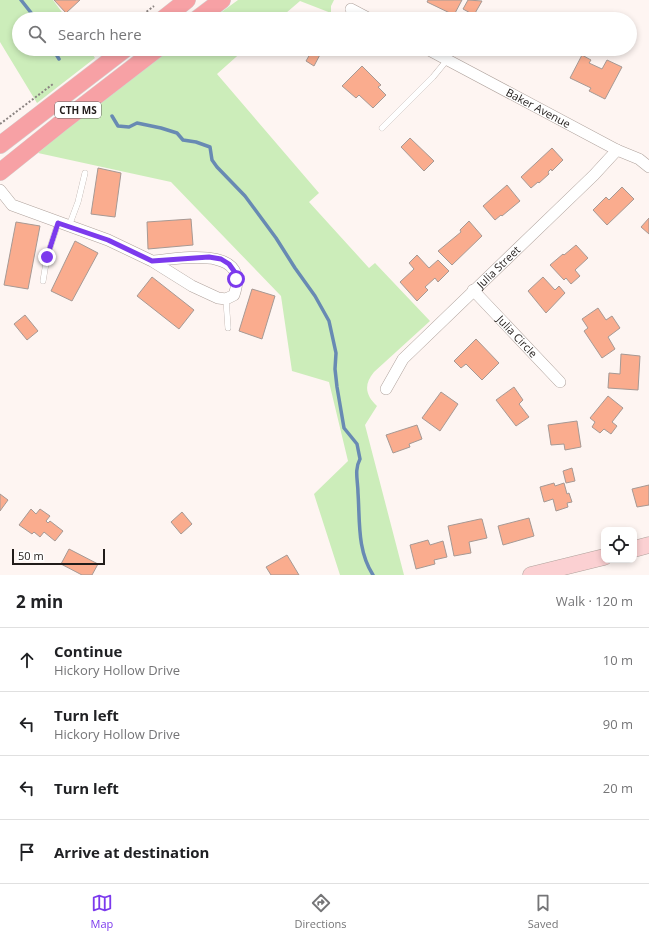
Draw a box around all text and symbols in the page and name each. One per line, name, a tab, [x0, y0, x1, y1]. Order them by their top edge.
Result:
search box	[12, 12, 637, 56]
icon: search	[26, 23, 48, 45]
text: Search here	[58, 24, 142, 44]
street label: Baker Avenue	[504, 84, 573, 131]
road number: CTH MS	[55, 102, 101, 118]
street label: Julia Street	[472, 242, 523, 292]
route end	[38, 248, 56, 266]
route start	[227, 270, 245, 288]
street label: Julia Circle	[493, 311, 541, 360]
map controls	[601, 527, 637, 563]
button: locate	[601, 527, 637, 563]
scale bar	[12, 547, 105, 566]
text: 50 m	[18, 548, 44, 563]
text: 2 min	[16, 590, 63, 613]
text: Walk · 120 m	[556, 592, 633, 610]
text: Continue	[54, 641, 122, 661]
icon: ahead	[16, 649, 38, 671]
text: 10 m	[603, 651, 633, 669]
text: Hickory Hollow Drive	[54, 661, 180, 679]
text: Turn left	[54, 705, 119, 725]
icon: left	[16, 713, 38, 735]
text: 90 m	[603, 715, 633, 733]
text: Hickory Hollow Drive	[54, 725, 180, 743]
icon: left	[16, 777, 38, 799]
text: Turn left	[54, 778, 119, 798]
text: 20 m	[603, 779, 633, 797]
icon: arrive	[16, 841, 38, 863]
text: Arrive at destination	[54, 842, 209, 862]
tab: Map	[91, 892, 113, 931]
tab: Directions	[295, 892, 347, 931]
tab: Saved	[528, 892, 558, 931]

